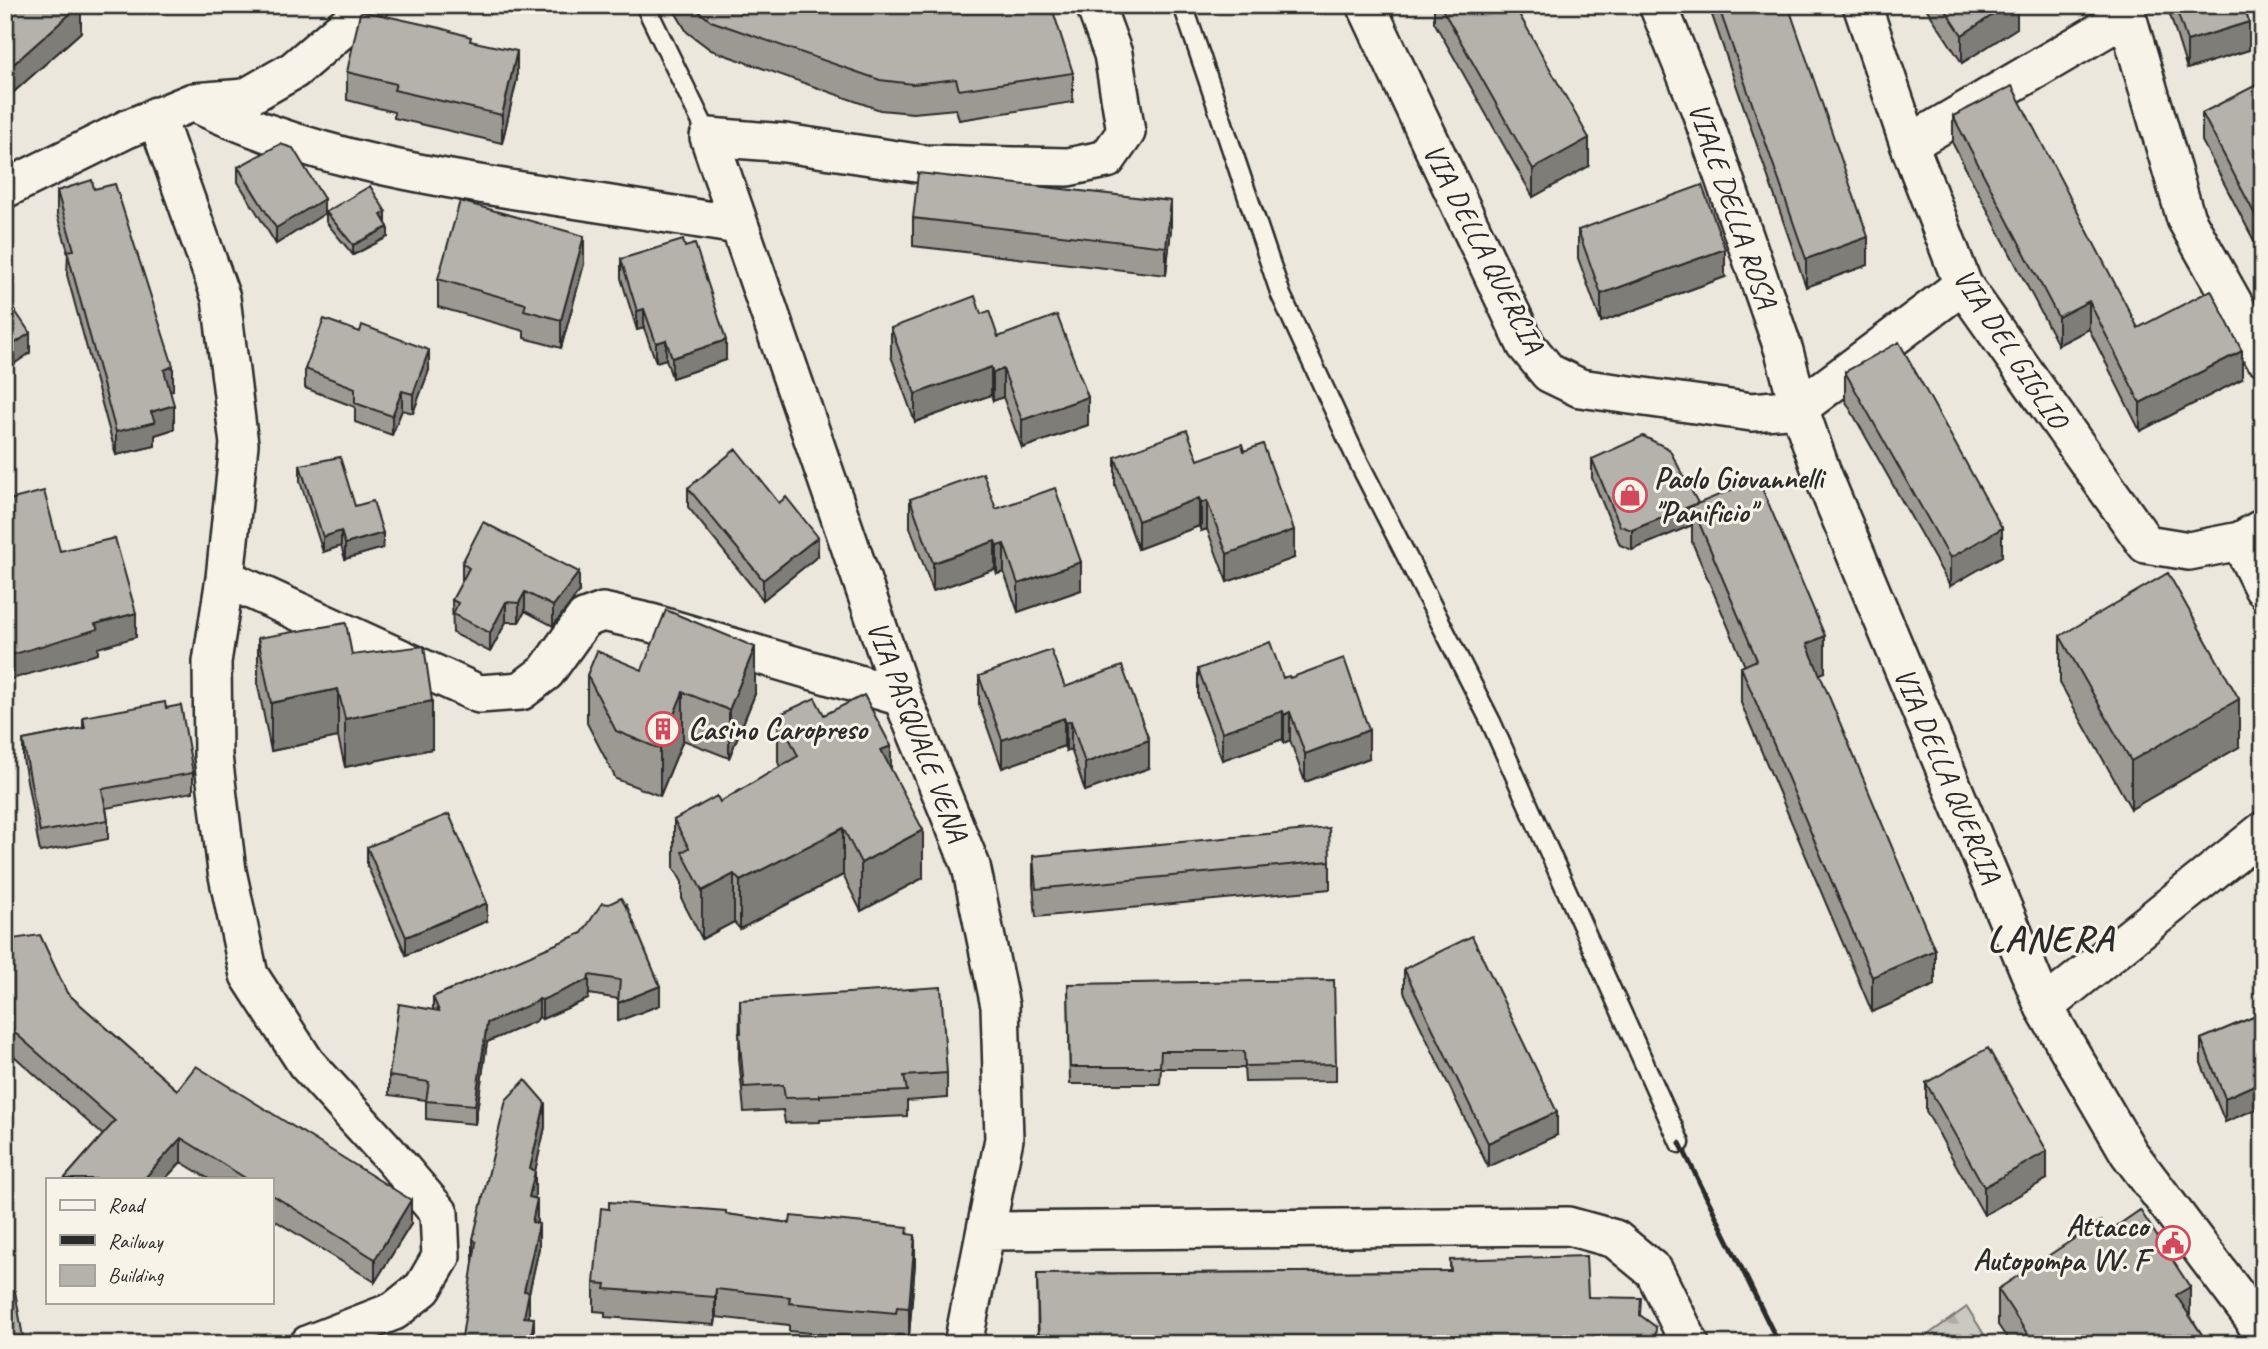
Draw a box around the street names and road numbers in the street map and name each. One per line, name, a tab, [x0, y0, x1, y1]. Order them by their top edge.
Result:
street label: VIALE DELLA ROSA	[1680, 97, 1787, 315]
street label: VIA DELLA QUERCIA	[1415, 137, 1554, 360]
street label: VIA DEL GIGLIO	[1945, 261, 2079, 438]
street label: VIA PASQUALE VENA	[859, 615, 978, 847]
street label: VIA DELLA QUERCIA	[1886, 662, 2011, 889]

